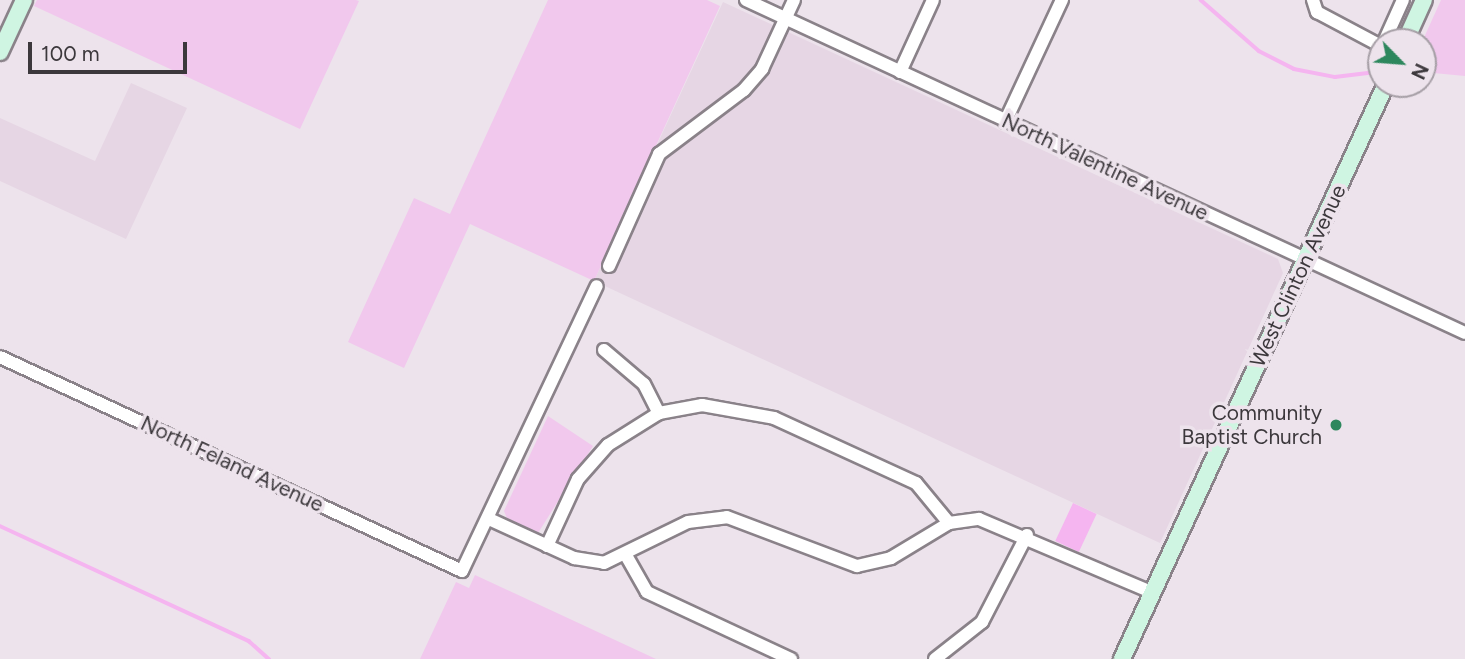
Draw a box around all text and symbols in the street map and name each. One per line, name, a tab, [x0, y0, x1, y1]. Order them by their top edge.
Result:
scale bar	[32, 28, 191, 72]
north arrow	[1367, 28, 1437, 98]
text: 100 m	[41, 41, 100, 66]
text: N	[1406, 60, 1433, 83]
street label: North Valentine Avenue	[998, 108, 1212, 226]
street label: West Clinton Avenue	[1245, 181, 1351, 371]
place label: Community Baptist Church	[1182, 400, 1322, 450]
street label: North Feland Avenue	[137, 411, 327, 517]
marker: Community Baptist Church	[1328, 417, 1344, 433]

